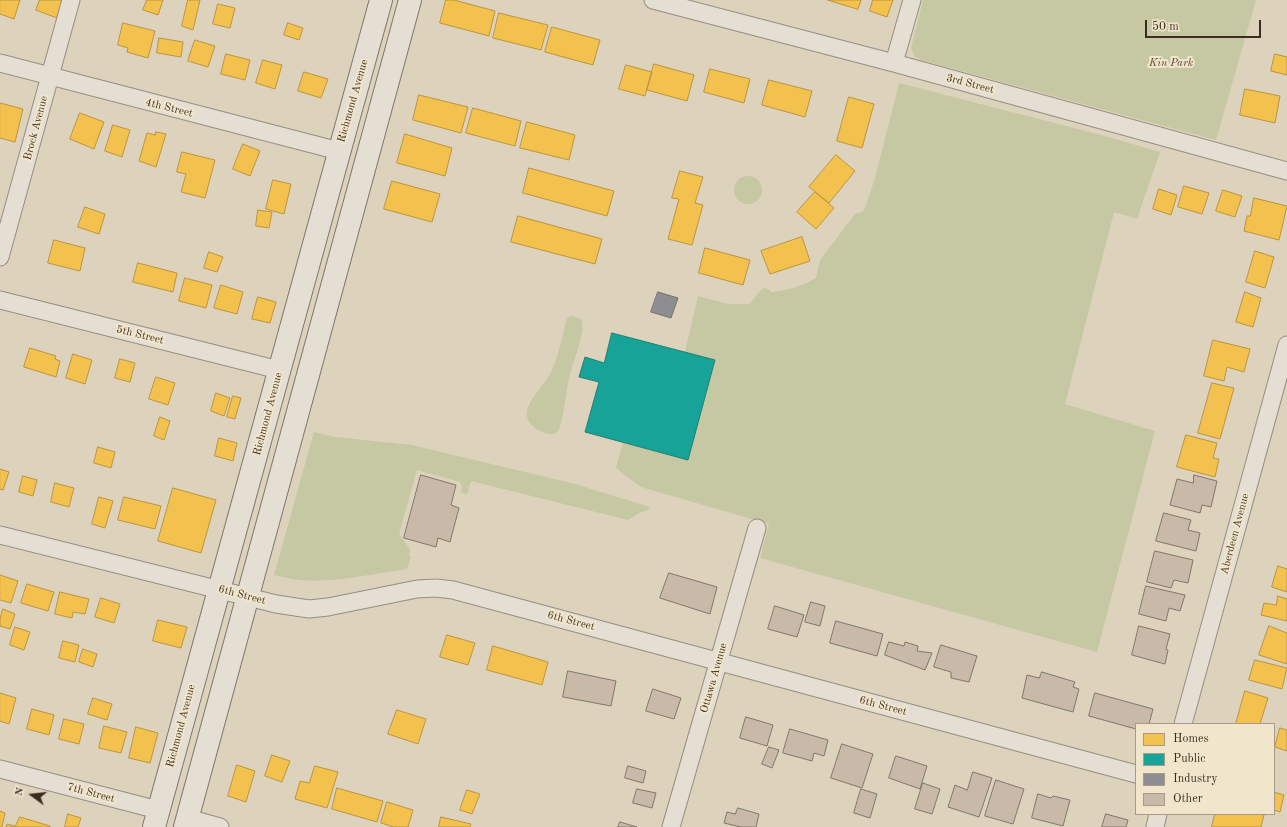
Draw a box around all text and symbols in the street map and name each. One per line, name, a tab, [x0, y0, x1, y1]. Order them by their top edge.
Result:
scale bar	[1147, 12, 1263, 38]
text: 50 m	[1152, 21, 1179, 33]
park label: Kin Park	[1149, 56, 1193, 70]
street label: Richmond Avenue	[335, 58, 371, 144]
street label: 3rd Street	[945, 71, 995, 97]
street label: Brock Avenue	[21, 94, 51, 162]
street label: 4th Street	[144, 96, 194, 120]
street label: 5th Street	[115, 323, 165, 347]
street label: Richmond Avenue	[251, 371, 285, 457]
street label: Aberdeen Avenue	[1218, 492, 1252, 576]
street label: 6th Street	[217, 582, 267, 608]
street label: 6th Street	[546, 608, 596, 634]
street label: Ottawa Avenue	[698, 641, 730, 715]
street label: Richmond Avenue	[164, 683, 198, 769]
street label: 6th Street	[858, 693, 908, 719]
legend	[1135, 723, 1275, 815]
text: Homes	[1173, 733, 1209, 745]
text: Public	[1173, 753, 1205, 765]
text: Industry	[1173, 773, 1218, 785]
north arrow	[12, 775, 52, 815]
street label: 7th Street	[66, 780, 116, 806]
text: N	[14, 786, 26, 797]
text: Other	[1173, 793, 1203, 805]

